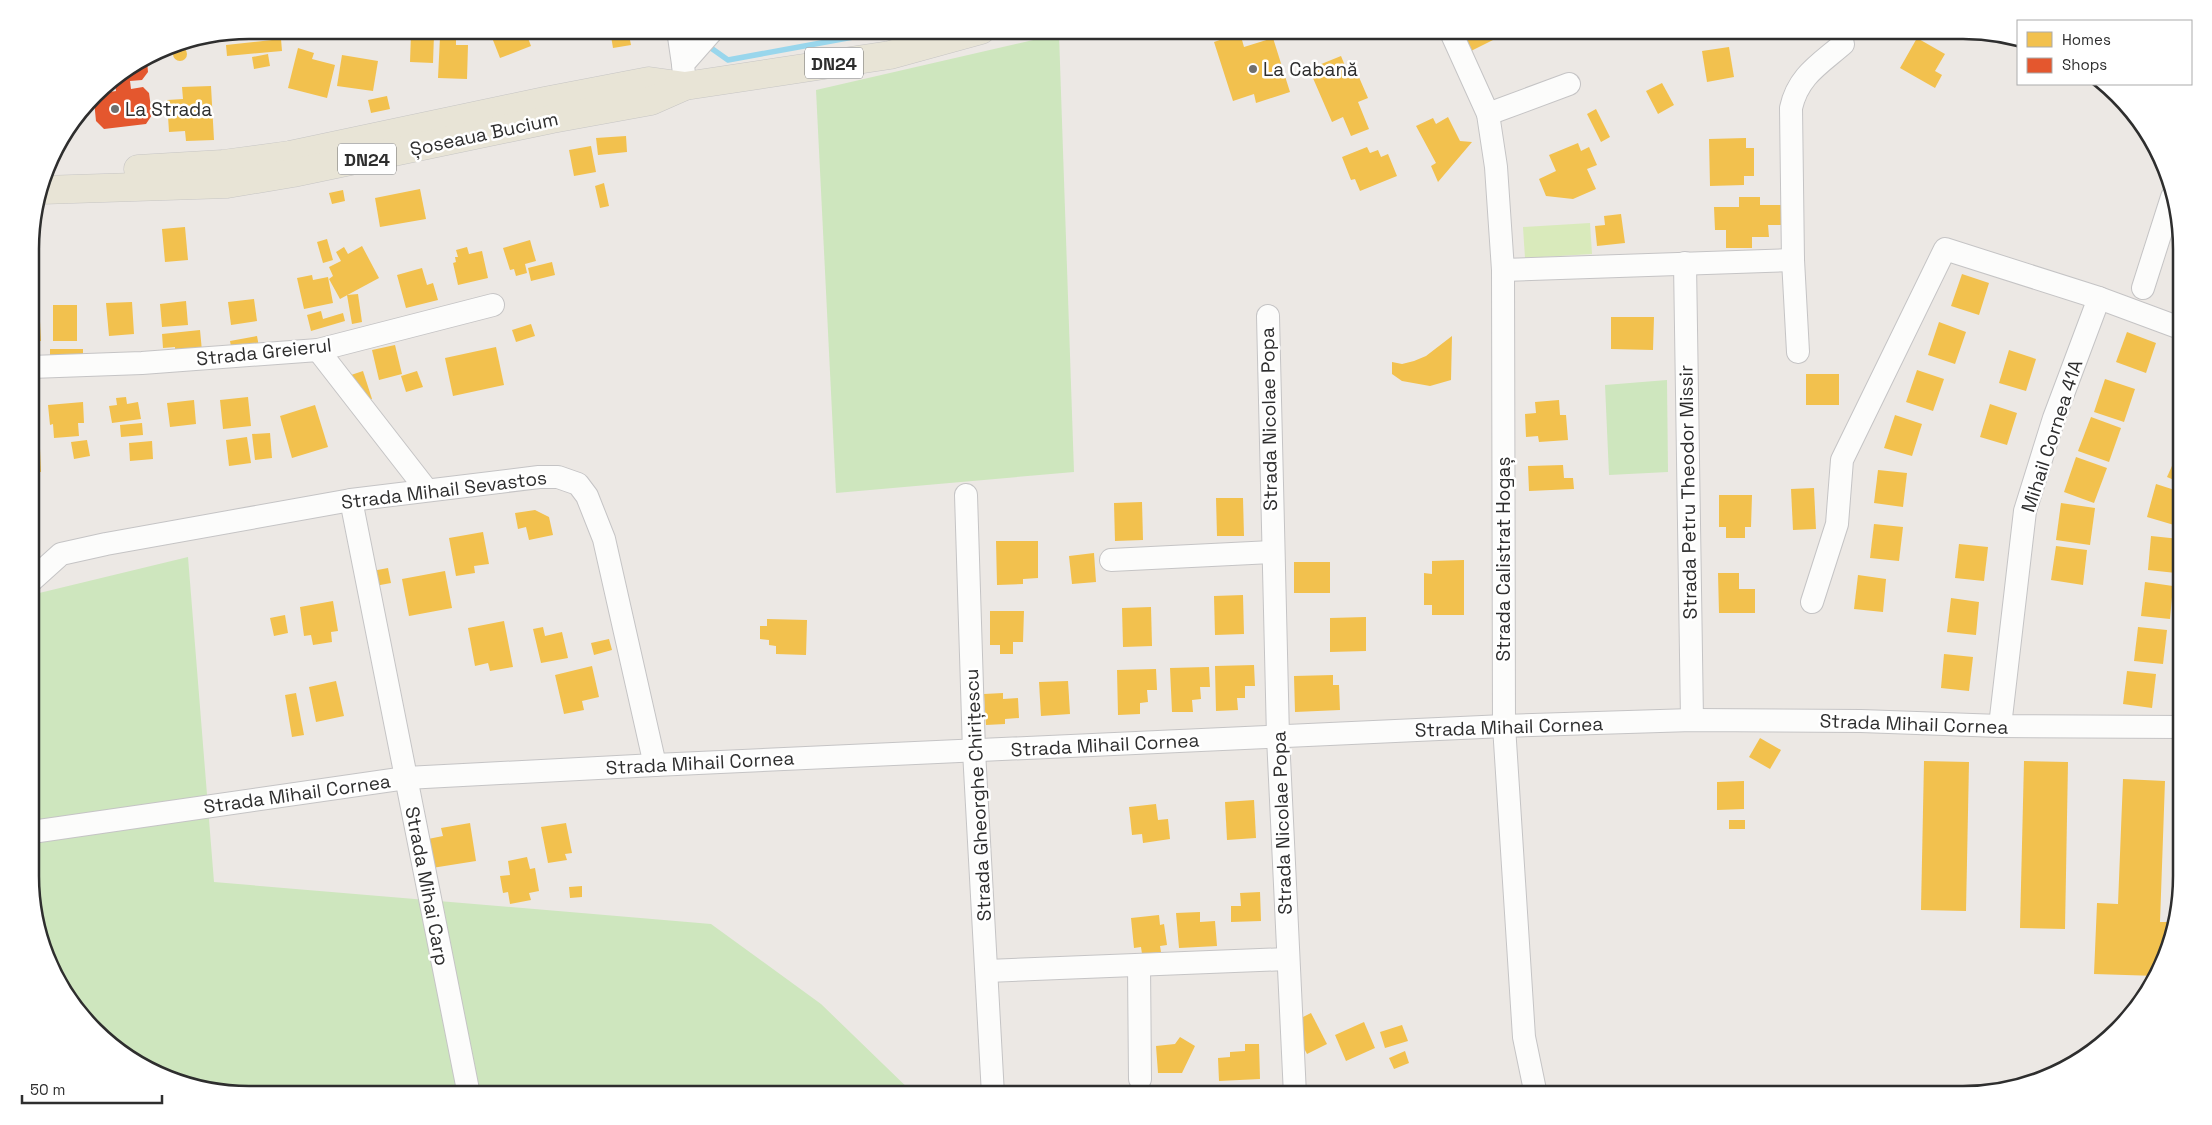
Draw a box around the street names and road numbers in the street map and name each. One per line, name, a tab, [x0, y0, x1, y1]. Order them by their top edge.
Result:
road number: DN24	[805, 48, 863, 78]
street label: Șoseaua Bucium	[408, 106, 560, 162]
road number: DN24	[338, 144, 396, 174]
street label: Strada Nicolae Popa	[1255, 327, 1283, 511]
street label: Strada Greierul	[195, 332, 333, 372]
street label: Mihail Cornea 41A	[2016, 357, 2088, 515]
street label: Strada Petru Theodor Missir	[1673, 364, 1703, 620]
street label: Strada Calistrat Hogaș	[1491, 457, 1516, 661]
street label: Strada Mihail Sevastos	[340, 465, 548, 515]
street label: Strada Gheorghe Chirițescu	[959, 668, 997, 922]
street label: Strada Mihail Cornea	[1819, 708, 2009, 740]
street label: Strada Mihail Cornea	[1414, 711, 1604, 743]
street label: Strada Mihail Cornea	[1010, 728, 1200, 762]
street label: Strada Nicolae Popa	[1266, 731, 1298, 915]
street label: Strada Mihail Cornea	[605, 746, 795, 780]
street label: Strada Mihail Cornea	[202, 768, 392, 820]
street label: Strada Mihai Carp	[399, 804, 455, 968]

